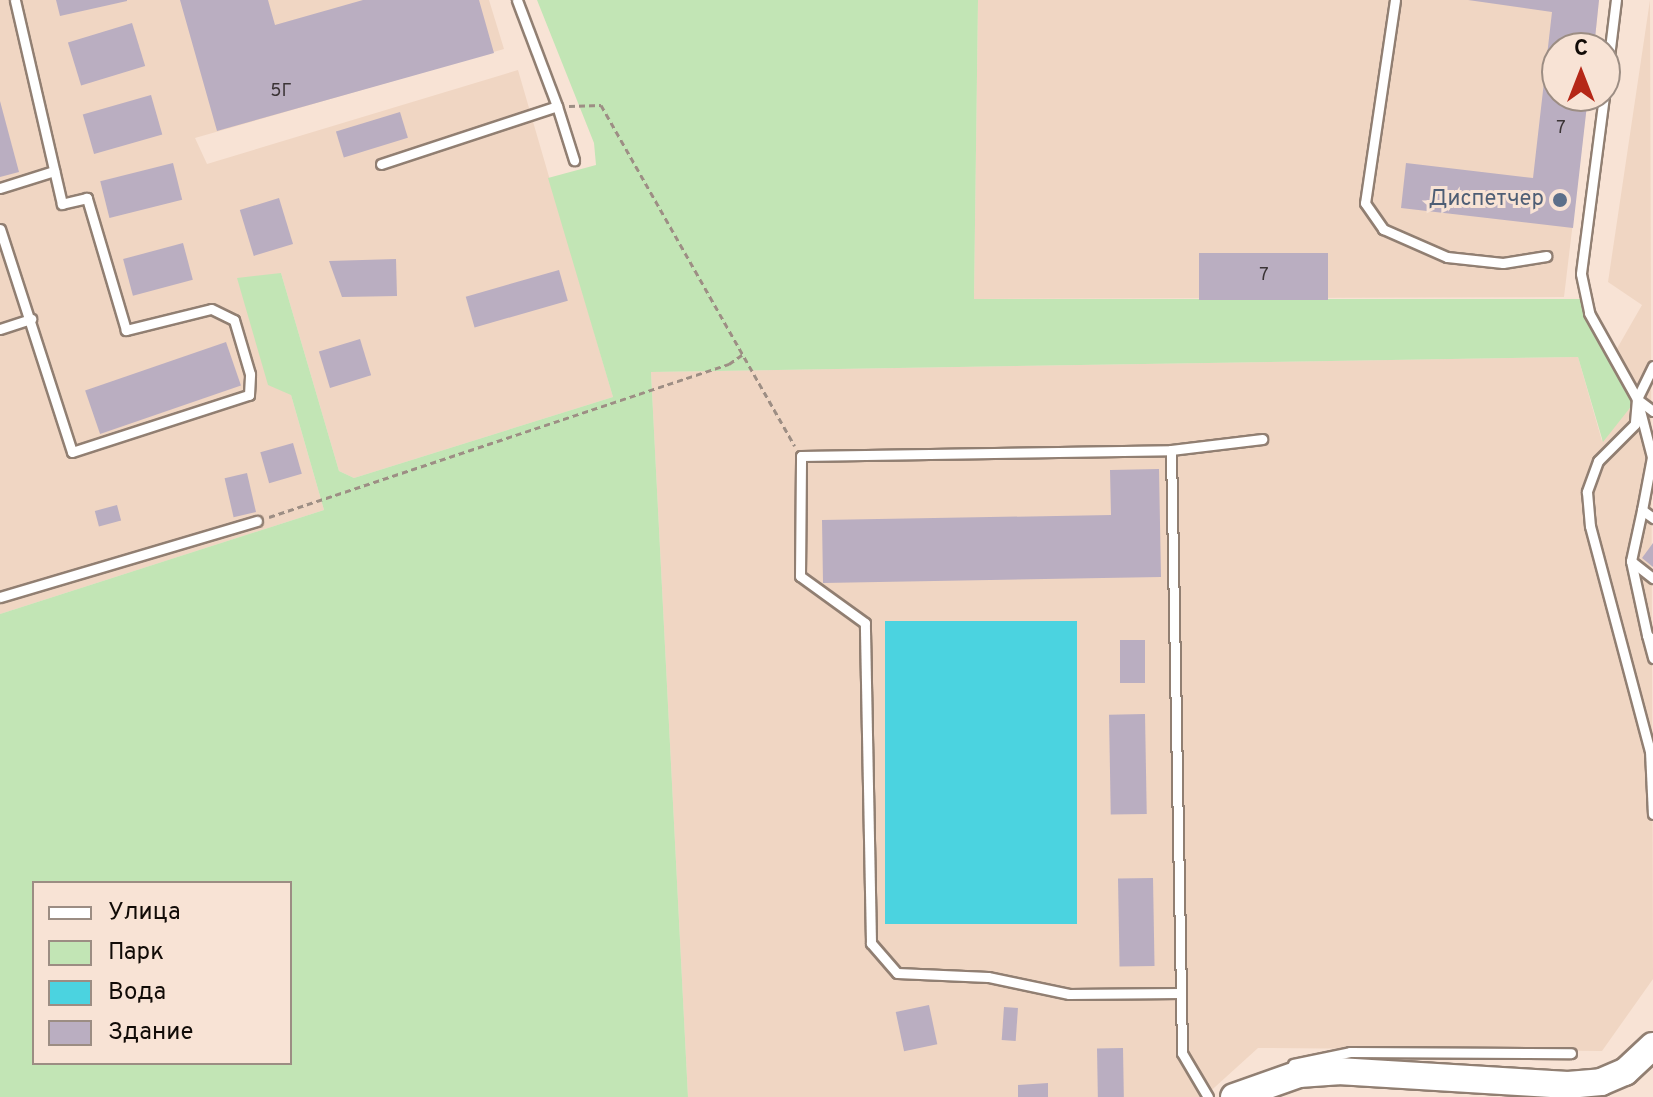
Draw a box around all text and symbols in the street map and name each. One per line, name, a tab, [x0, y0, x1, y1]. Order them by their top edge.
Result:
north arrow	[1541, 32, 1621, 112]
text: С	[1574, 36, 1588, 63]
house number: 5Г	[270, 81, 292, 103]
house number: 7	[1556, 118, 1566, 140]
place label: Диспетчер	[1429, 187, 1544, 213]
marker: Диспетчер	[1551, 191, 1569, 209]
house number: 7	[1259, 265, 1269, 287]
legend	[32, 881, 292, 1065]
text: Улица	[108, 898, 181, 928]
text: Парк	[108, 938, 164, 968]
text: Вода	[108, 978, 166, 1008]
text: Здание	[108, 1018, 194, 1048]

